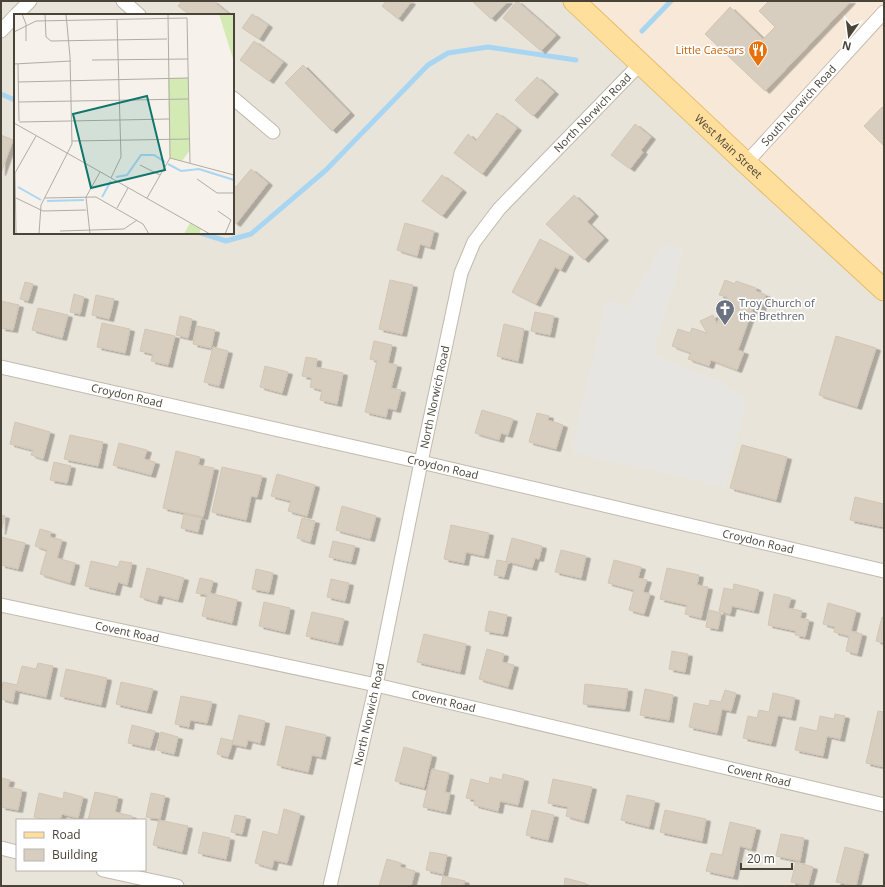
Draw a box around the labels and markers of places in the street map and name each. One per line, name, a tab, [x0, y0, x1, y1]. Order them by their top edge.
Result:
restaurant icon: Little Caesars	[747, 39, 769, 67]
place label: Little Caesars	[676, 42, 744, 57]
place label: Troy Church of the Brethren	[739, 295, 816, 323]
church icon: Troy Church of the Brethren	[714, 298, 736, 326]

